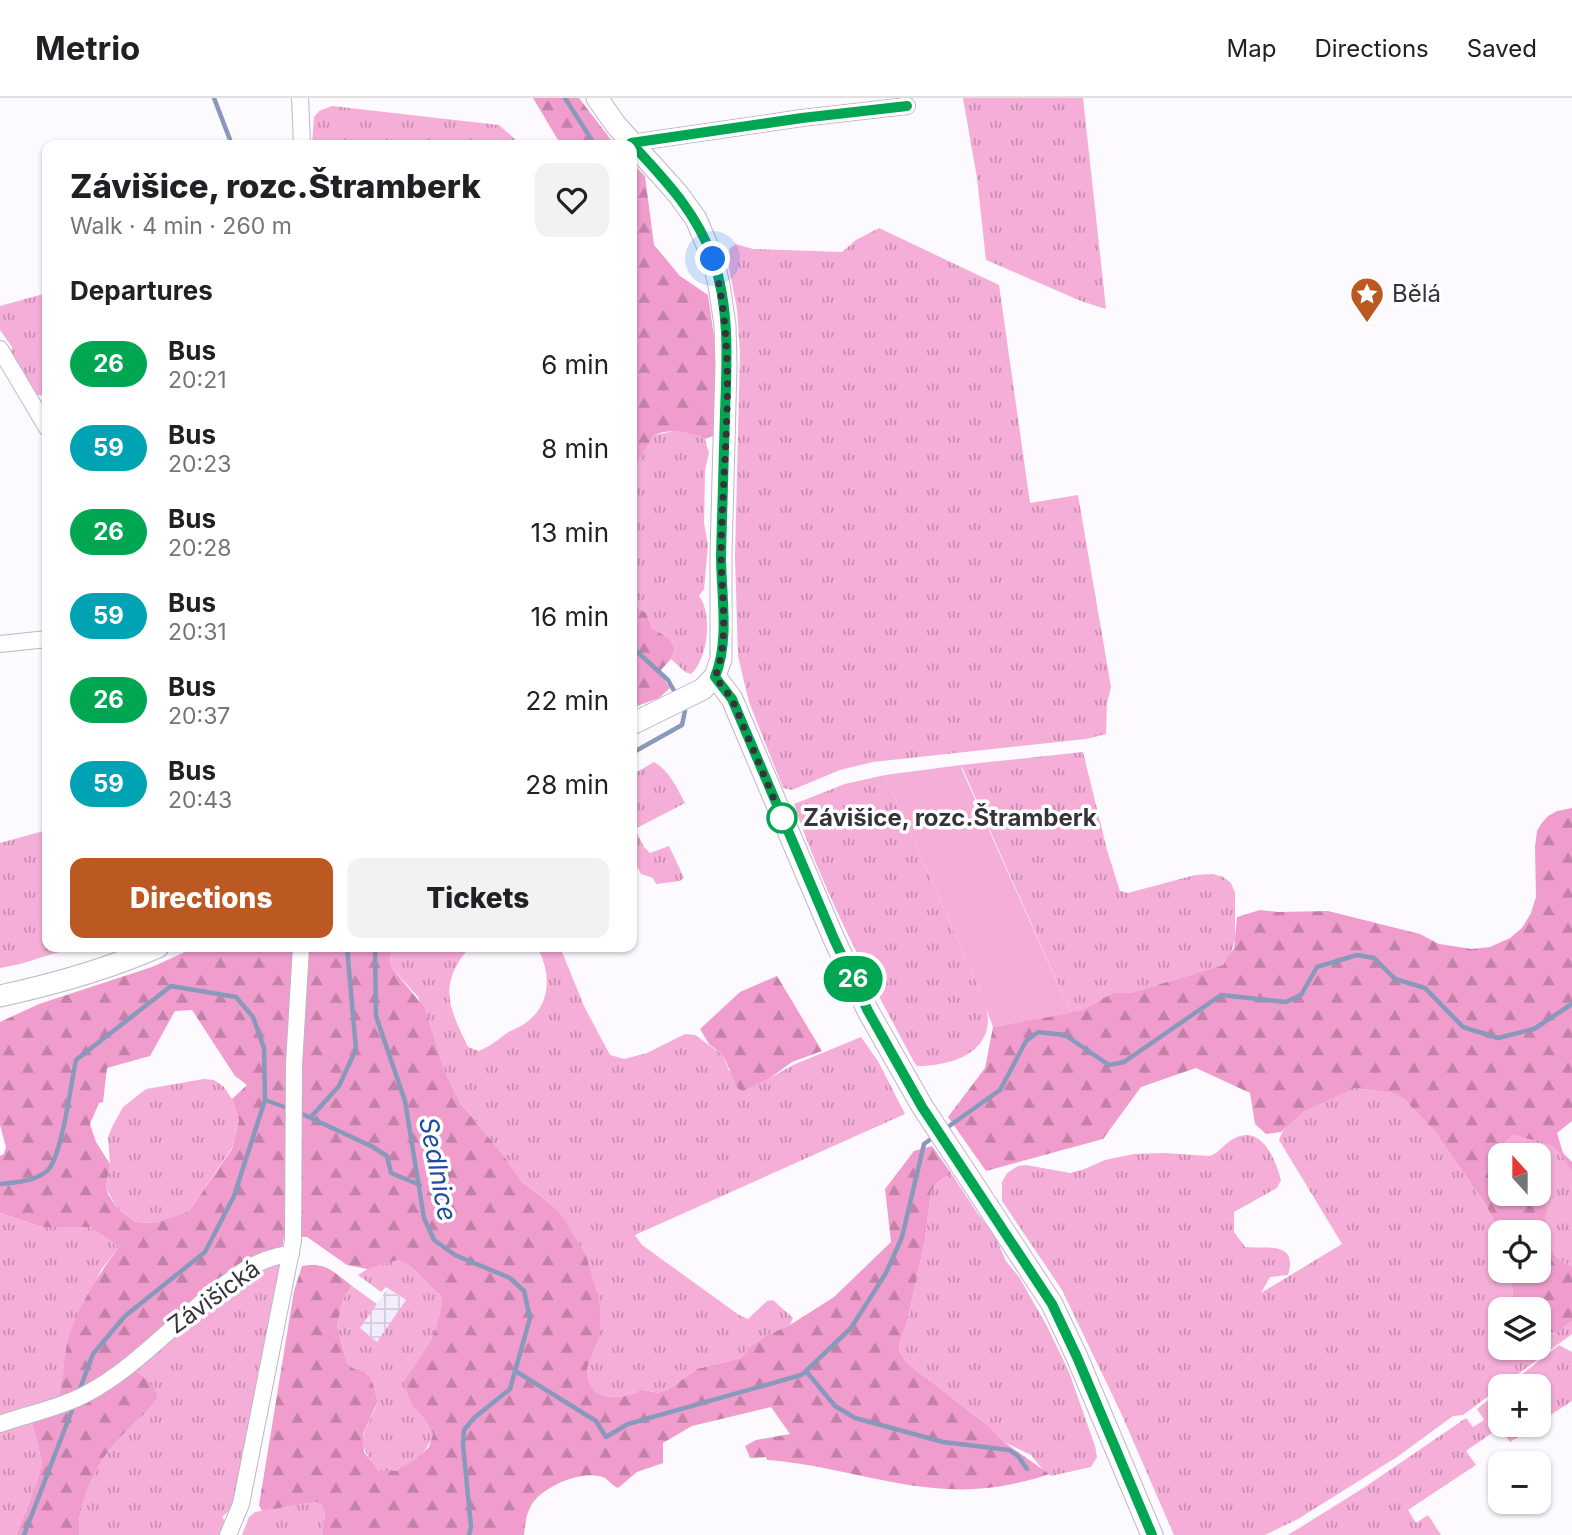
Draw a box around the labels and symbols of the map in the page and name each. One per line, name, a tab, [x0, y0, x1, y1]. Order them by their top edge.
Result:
your location	[695, 241, 730, 276]
place icon: Bělá	[1348, 275, 1386, 324]
place label: Bělá	[1392, 279, 1441, 308]
marker: Závišice, rozc.Štramberk	[767, 803, 797, 833]
place label: Závišice, rozc.Štramberk	[803, 803, 1097, 832]
line badge: 26	[822, 956, 884, 1002]
water label: Sedlnice	[413, 1114, 464, 1224]
north arrow	[1488, 1143, 1550, 1206]
street label: Závišická	[162, 1254, 265, 1340]

